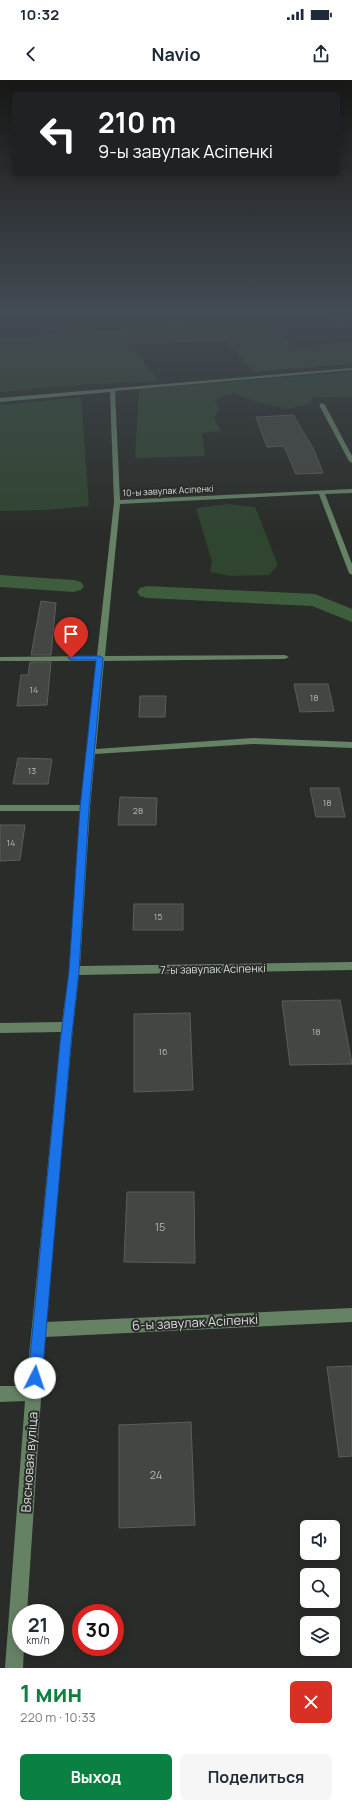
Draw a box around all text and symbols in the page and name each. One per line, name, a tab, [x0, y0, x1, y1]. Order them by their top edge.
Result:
text: 10:32	[20, 4, 59, 25]
text: Navio	[151, 42, 201, 66]
icon: back	[20, 43, 42, 65]
icon: share	[310, 43, 332, 65]
text: 210 m	[98, 103, 176, 141]
icon: left	[32, 108, 84, 160]
text: 9-ы завулак Асіпенкі	[98, 139, 273, 163]
street label: 10-ы завулак Асіпенкі	[122, 482, 214, 499]
pin	[54, 617, 88, 658]
icon: arrive	[60, 623, 82, 645]
house number: 14	[30, 683, 38, 696]
house number: 18	[310, 691, 318, 704]
house number: 13	[28, 764, 36, 777]
house number: 18	[323, 796, 331, 809]
house number: 28	[133, 804, 143, 817]
house number: 14	[7, 836, 15, 849]
house number: 15	[154, 910, 162, 923]
street label: 7-ы завулак Асіпенкі	[160, 960, 266, 977]
house number: 18	[312, 1025, 320, 1038]
house number: 16	[158, 1045, 168, 1058]
house number: 15	[155, 1219, 165, 1234]
street label: 6-ы завулак Асіпенкі	[131, 1310, 259, 1334]
position arrow	[14, 1357, 56, 1399]
street label: Вясновая вуліца	[16, 1411, 42, 1513]
house number: 24	[150, 1467, 162, 1482]
map controls	[300, 1520, 340, 1656]
button: sound	[300, 1520, 340, 1560]
button: search	[300, 1568, 340, 1608]
speed limit sign: 30	[72, 1604, 124, 1656]
text: 21	[28, 1611, 48, 1638]
button: layers	[300, 1616, 340, 1656]
text: km/h	[26, 1633, 50, 1647]
text: 1 мин	[20, 1676, 82, 1709]
button: close	[290, 1681, 332, 1723]
text: 220 m · 10:33	[20, 1708, 96, 1726]
button: Выход	[20, 1754, 172, 1800]
button: Поделиться	[180, 1754, 332, 1800]

